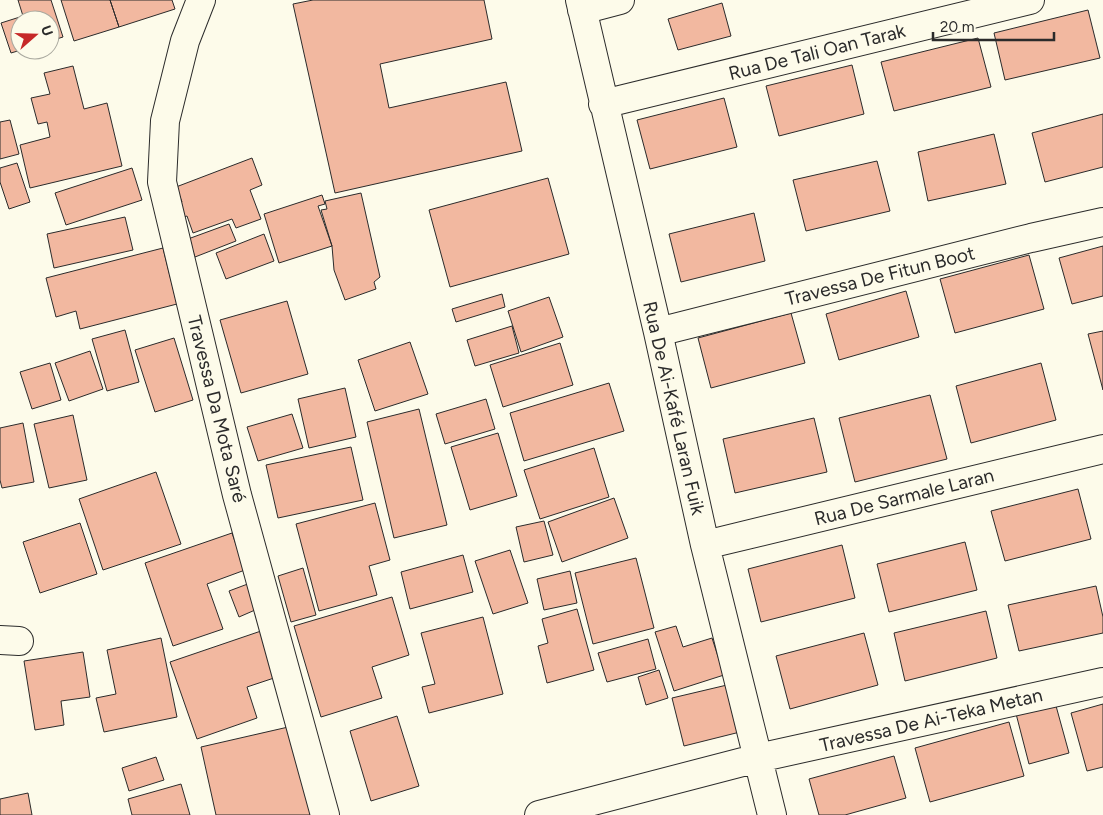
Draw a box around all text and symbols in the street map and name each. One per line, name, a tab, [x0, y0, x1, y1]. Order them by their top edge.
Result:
north arrow	[10, 10, 60, 60]
scale bar	[933, 10, 1054, 42]
text: 20 m	[940, 18, 974, 36]
street label: Rua De Tali Oan Tarak	[726, 19, 909, 85]
text: U	[37, 23, 56, 38]
street label: Travessa De Fitun Boot	[783, 241, 977, 311]
street label: Rua De Ai-Kafé Laran Fuik	[638, 299, 710, 518]
street label: Travessa Da Mota Saré	[183, 313, 251, 505]
street label: Rua De Sarmale Laran	[812, 464, 996, 530]
street label: Travessa De Ai-Teka Metan	[817, 683, 1045, 757]

